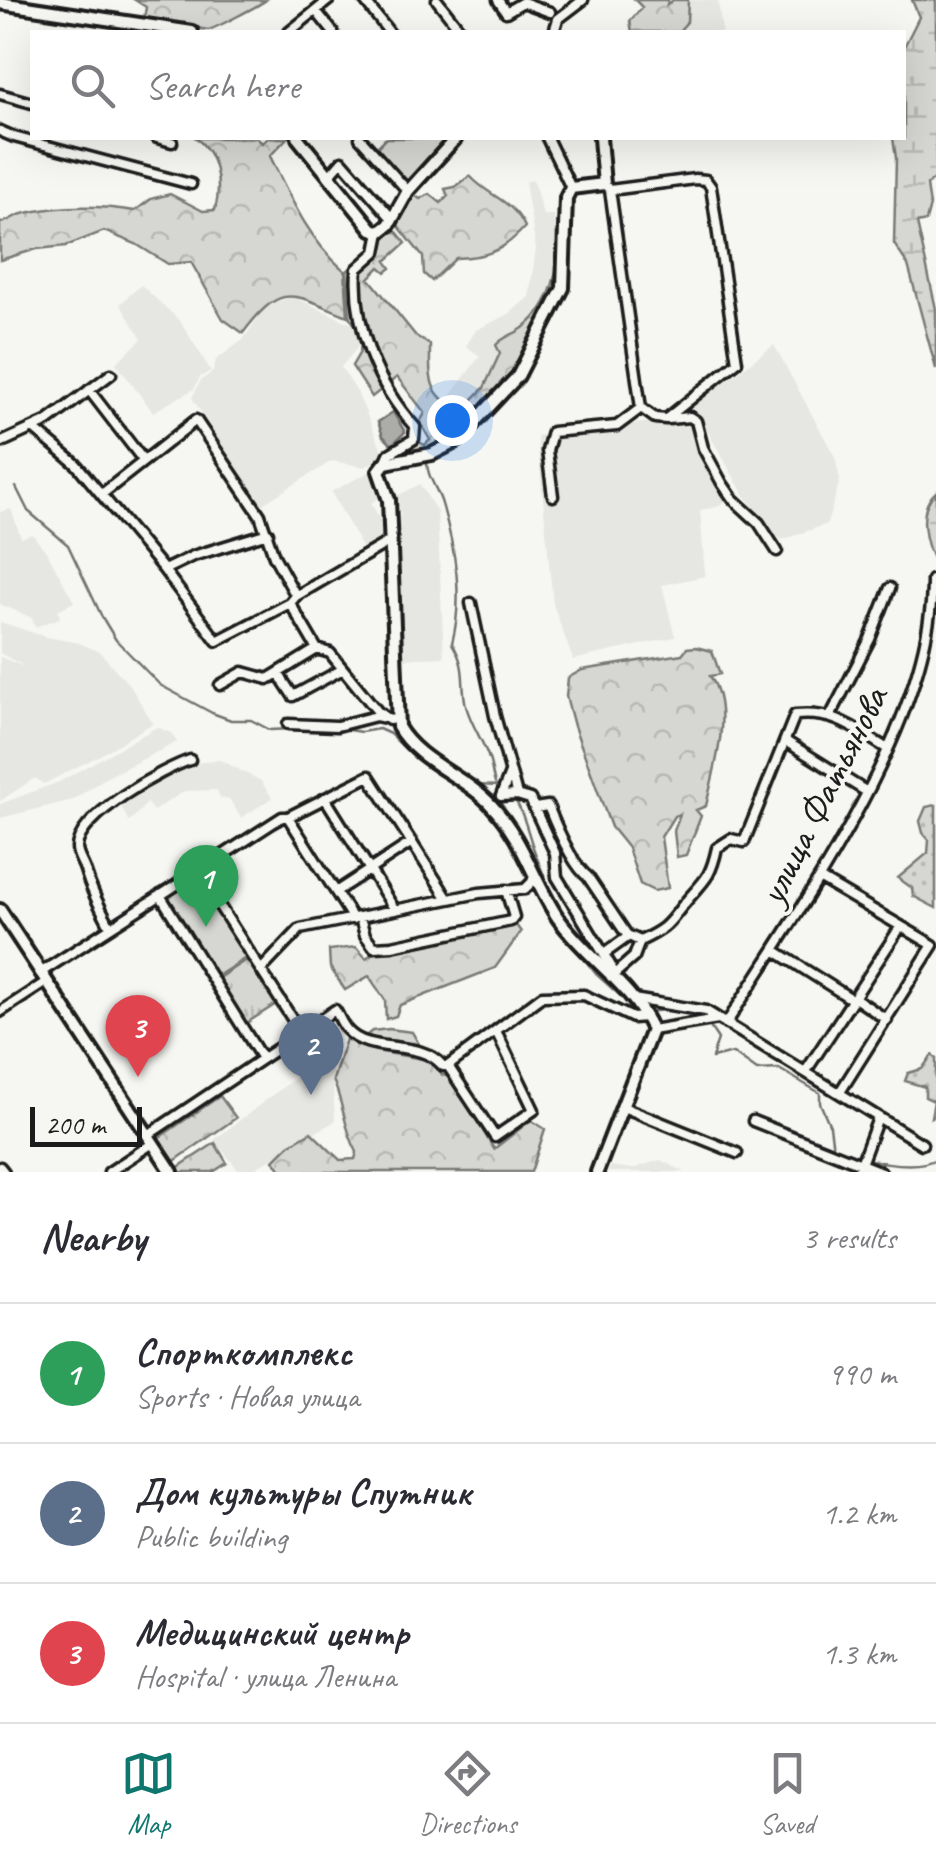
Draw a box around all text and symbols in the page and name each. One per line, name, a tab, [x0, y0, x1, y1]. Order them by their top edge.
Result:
search box	[30, 30, 906, 140]
icon: search	[65, 58, 120, 113]
text: Search here	[145, 62, 300, 109]
your location	[427, 395, 478, 446]
street label: улица Фатьянова	[746, 676, 900, 915]
pin: 1	[174, 844, 238, 927]
pin: 3	[106, 994, 170, 1077]
pin: 2	[278, 1012, 344, 1095]
scale bar	[30, 1102, 142, 1146]
text: 200 m	[45, 1107, 105, 1142]
text: Nearby	[40, 1211, 146, 1264]
text: 3 results	[802, 1217, 896, 1258]
text: Спорткомплекс	[135, 1329, 352, 1376]
text: 1	[65, 1353, 80, 1394]
text: 990 m	[827, 1353, 896, 1394]
text: Sports · Новая улица	[135, 1376, 359, 1417]
text: Дом культуры Спутник	[135, 1469, 471, 1516]
text: 2	[65, 1493, 80, 1534]
text: 1.2 km	[822, 1493, 896, 1534]
text: Public building	[135, 1516, 287, 1557]
text: Медицинский центр	[135, 1609, 408, 1656]
text: 3	[65, 1633, 80, 1674]
text: 1.3 km	[822, 1633, 896, 1674]
text: Hospital · улица Ленина	[135, 1656, 396, 1697]
tab: Map	[121, 1746, 176, 1841]
tab: Directions	[419, 1746, 517, 1841]
tab: Saved	[760, 1746, 815, 1841]

